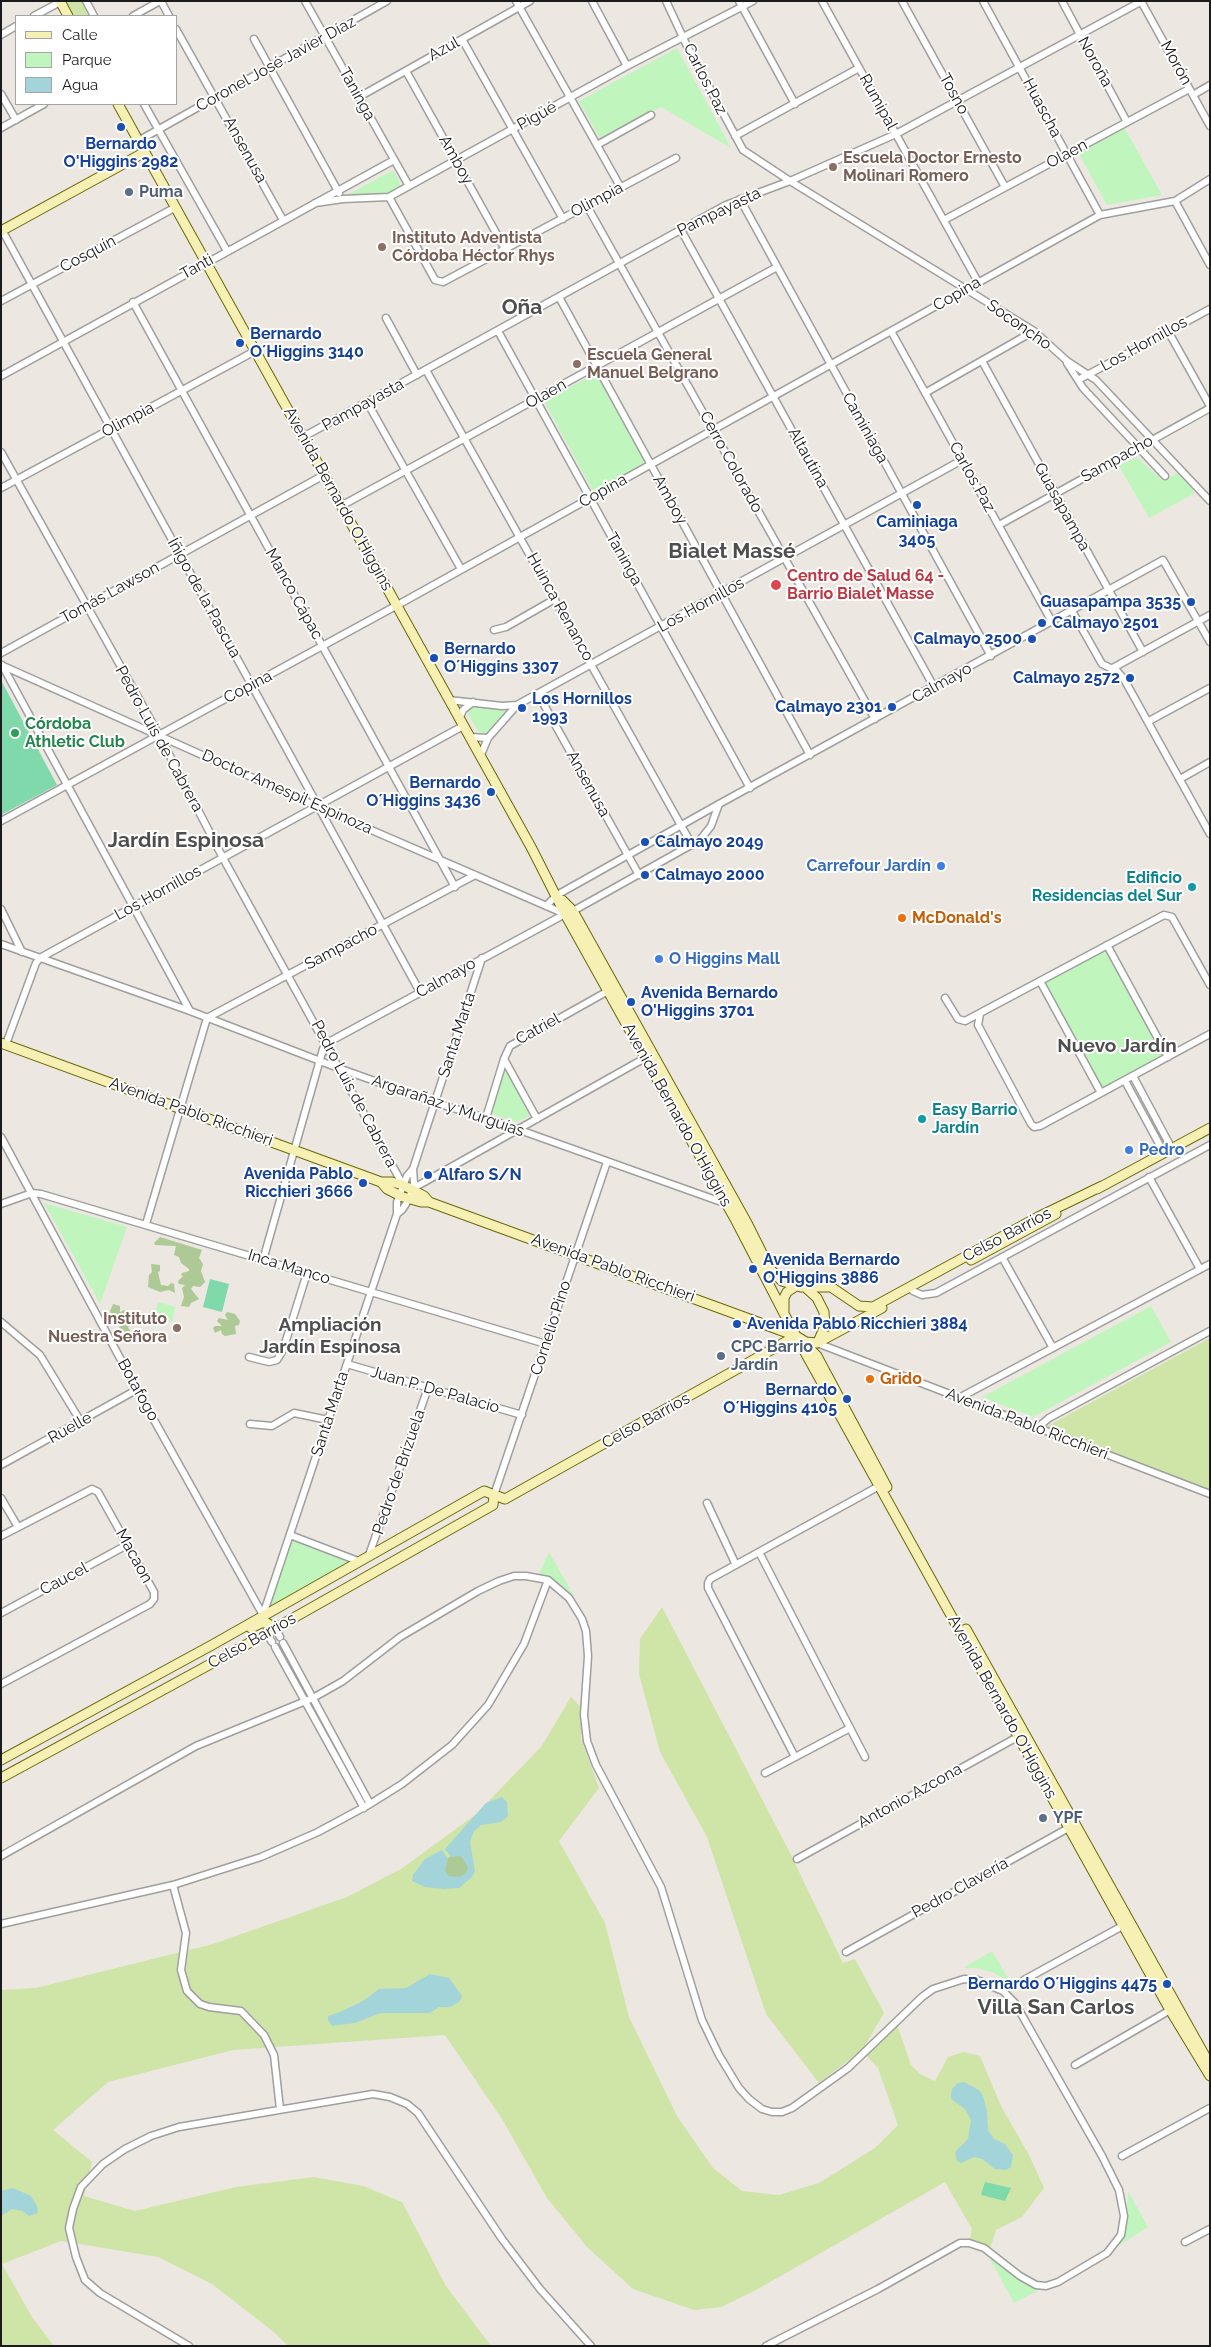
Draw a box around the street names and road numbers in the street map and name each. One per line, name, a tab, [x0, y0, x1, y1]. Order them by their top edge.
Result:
street label: Coronel José Javier Díaz	[193, 12, 359, 116]
street label: Azul	[425, 33, 463, 65]
street label: Noroña	[1073, 33, 1117, 91]
street label: Morón	[1156, 38, 1196, 88]
street label: Carlos Paz	[679, 40, 731, 118]
street label: Taninga	[335, 64, 379, 124]
street label: Tosno	[935, 70, 973, 118]
street label: Rumipal	[855, 71, 901, 133]
street label: Huascha	[1018, 75, 1066, 141]
street label: Pigüé	[514, 97, 560, 135]
street label: Ansenusa	[219, 114, 271, 186]
street label: Amboy	[435, 132, 477, 188]
street label: Olaen	[1043, 135, 1091, 173]
street label: Olimpia	[567, 178, 627, 222]
street label: Pampayasta	[674, 184, 764, 240]
street label: Cosquín	[57, 231, 119, 277]
street label: Tanti	[177, 250, 217, 284]
street label: Copina	[930, 273, 984, 315]
street label: Soconcho	[983, 296, 1055, 354]
street label: Los Hornillos	[1097, 312, 1191, 376]
street label: Pampayasta	[319, 375, 407, 435]
street label: Olaen	[522, 375, 570, 413]
street label: Caminiaga	[838, 389, 892, 467]
street label: Olimpia	[98, 398, 158, 442]
street label: Avenida Bernardo O'Higgins	[279, 404, 397, 594]
street label: Cerro Colorado	[695, 408, 767, 516]
street label: Altautina	[784, 425, 832, 491]
street label: Sampacho	[1078, 431, 1156, 487]
street label: Carlos Paz	[945, 438, 999, 516]
street label: Guasapampa	[1030, 459, 1094, 555]
street label: Copina	[576, 470, 630, 512]
street label: Amboy	[649, 472, 691, 528]
street label: Taninga	[602, 529, 646, 589]
street label: Íñigo de la Pascua	[163, 535, 245, 661]
street label: Manco Cápac	[261, 545, 327, 643]
street label: Huinca Renanco	[522, 549, 598, 665]
street label: Tomás Lawson	[57, 558, 163, 628]
street label: Los Hornillos	[654, 573, 748, 637]
street label: Calmayo	[909, 659, 975, 707]
street label: Pedro Luis de Cabrera	[111, 663, 207, 815]
street label: Copina	[221, 666, 275, 708]
street label: Doctor Amespil Espinoza	[199, 746, 375, 838]
street label: Ansenusa	[562, 748, 614, 820]
street label: Los Hornillos	[111, 861, 205, 925]
street label: Sampacho	[301, 920, 381, 974]
street label: Calmayo	[413, 954, 479, 1002]
street label: Santa Marta	[434, 990, 480, 1080]
street label: Catriel	[512, 1009, 564, 1049]
street label: Pedro Luis de Cabrera	[307, 1017, 401, 1171]
street label: Avenida Bernardo O'Higgins	[618, 1020, 736, 1210]
street label: Argarañaz y Murguías	[369, 1071, 527, 1141]
street label: Avenida Pablo Ricchieri	[107, 1073, 275, 1151]
street label: Celso Barrios	[959, 1204, 1055, 1266]
street label: Avenida Pablo Ricchieri	[529, 1229, 697, 1307]
street label: Inca Manco	[246, 1245, 332, 1289]
street label: Cornelio Pino	[527, 1278, 575, 1378]
street label: Botafogo	[113, 1356, 163, 1424]
street label: Juan P. De Palacio	[368, 1362, 502, 1418]
street label: Santa Marta	[307, 1369, 353, 1459]
street label: Avenida Pablo Ricchieri	[943, 1384, 1111, 1464]
street label: Celso Barrios	[599, 1389, 693, 1453]
street label: Pedro de Brizuela	[369, 1407, 429, 1537]
street label: Ruelle	[45, 1408, 95, 1448]
street label: Macaon	[111, 1526, 157, 1586]
street label: Caucel	[37, 1558, 91, 1600]
street label: Celso Barrios	[205, 1609, 299, 1673]
street label: Avenida Bernardo O'Higgins	[943, 1612, 1061, 1802]
street label: Antonio Azcona	[855, 1759, 965, 1833]
street label: Pedro Clavería	[908, 1854, 1012, 1922]

